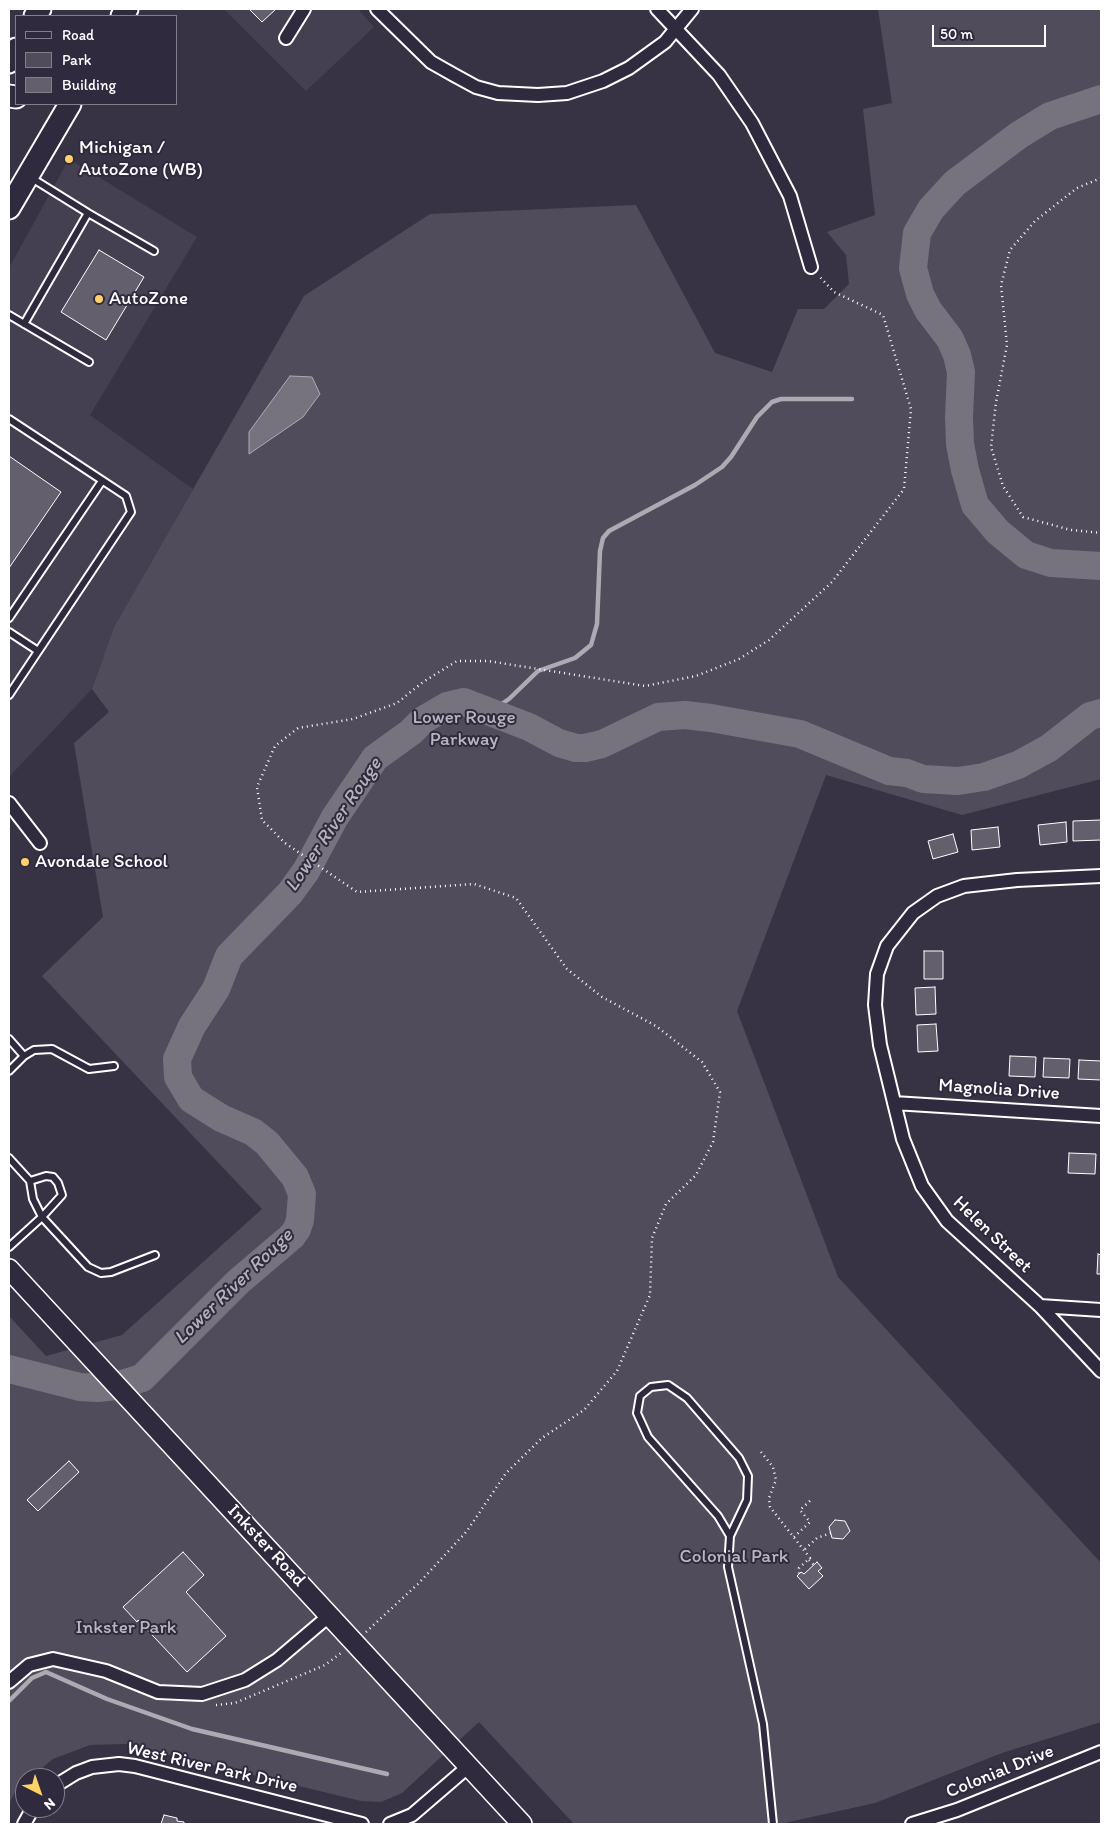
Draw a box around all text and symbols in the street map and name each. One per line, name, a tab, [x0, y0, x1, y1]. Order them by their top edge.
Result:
legend	[15, 15, 178, 105]
scale bar	[935, 15, 1049, 47]
text: 50 m	[940, 25, 973, 43]
text: Road	[62, 26, 94, 44]
text: Park	[62, 51, 92, 69]
text: Building	[62, 76, 116, 94]
place label: Michigan / AutoZone (WB)	[79, 137, 203, 181]
marker: Michigan / AutoZone (WB)	[63, 153, 75, 165]
place label: AutoZone	[109, 288, 188, 310]
marker: AutoZone	[93, 293, 105, 305]
park label: Lower Rouge Parkway	[412, 707, 516, 751]
water label: Lower River Rouge	[280, 753, 388, 897]
place label: Avondale School	[35, 851, 168, 873]
marker: Avondale School	[19, 856, 31, 868]
street label: Magnolia Drive	[938, 1074, 1060, 1106]
street label: Helen Street	[948, 1192, 1036, 1278]
water label: Lower River Rouge	[169, 1224, 299, 1350]
street label: Inkster Road	[222, 1500, 310, 1592]
park label: Colonial Park	[680, 1546, 788, 1568]
park label: Inkster Park	[75, 1617, 177, 1639]
street label: West River Park Drive	[124, 1737, 300, 1799]
street label: Colonial Drive	[943, 1740, 1057, 1804]
north arrow	[15, 1768, 65, 1818]
text: N	[40, 1794, 59, 1813]

